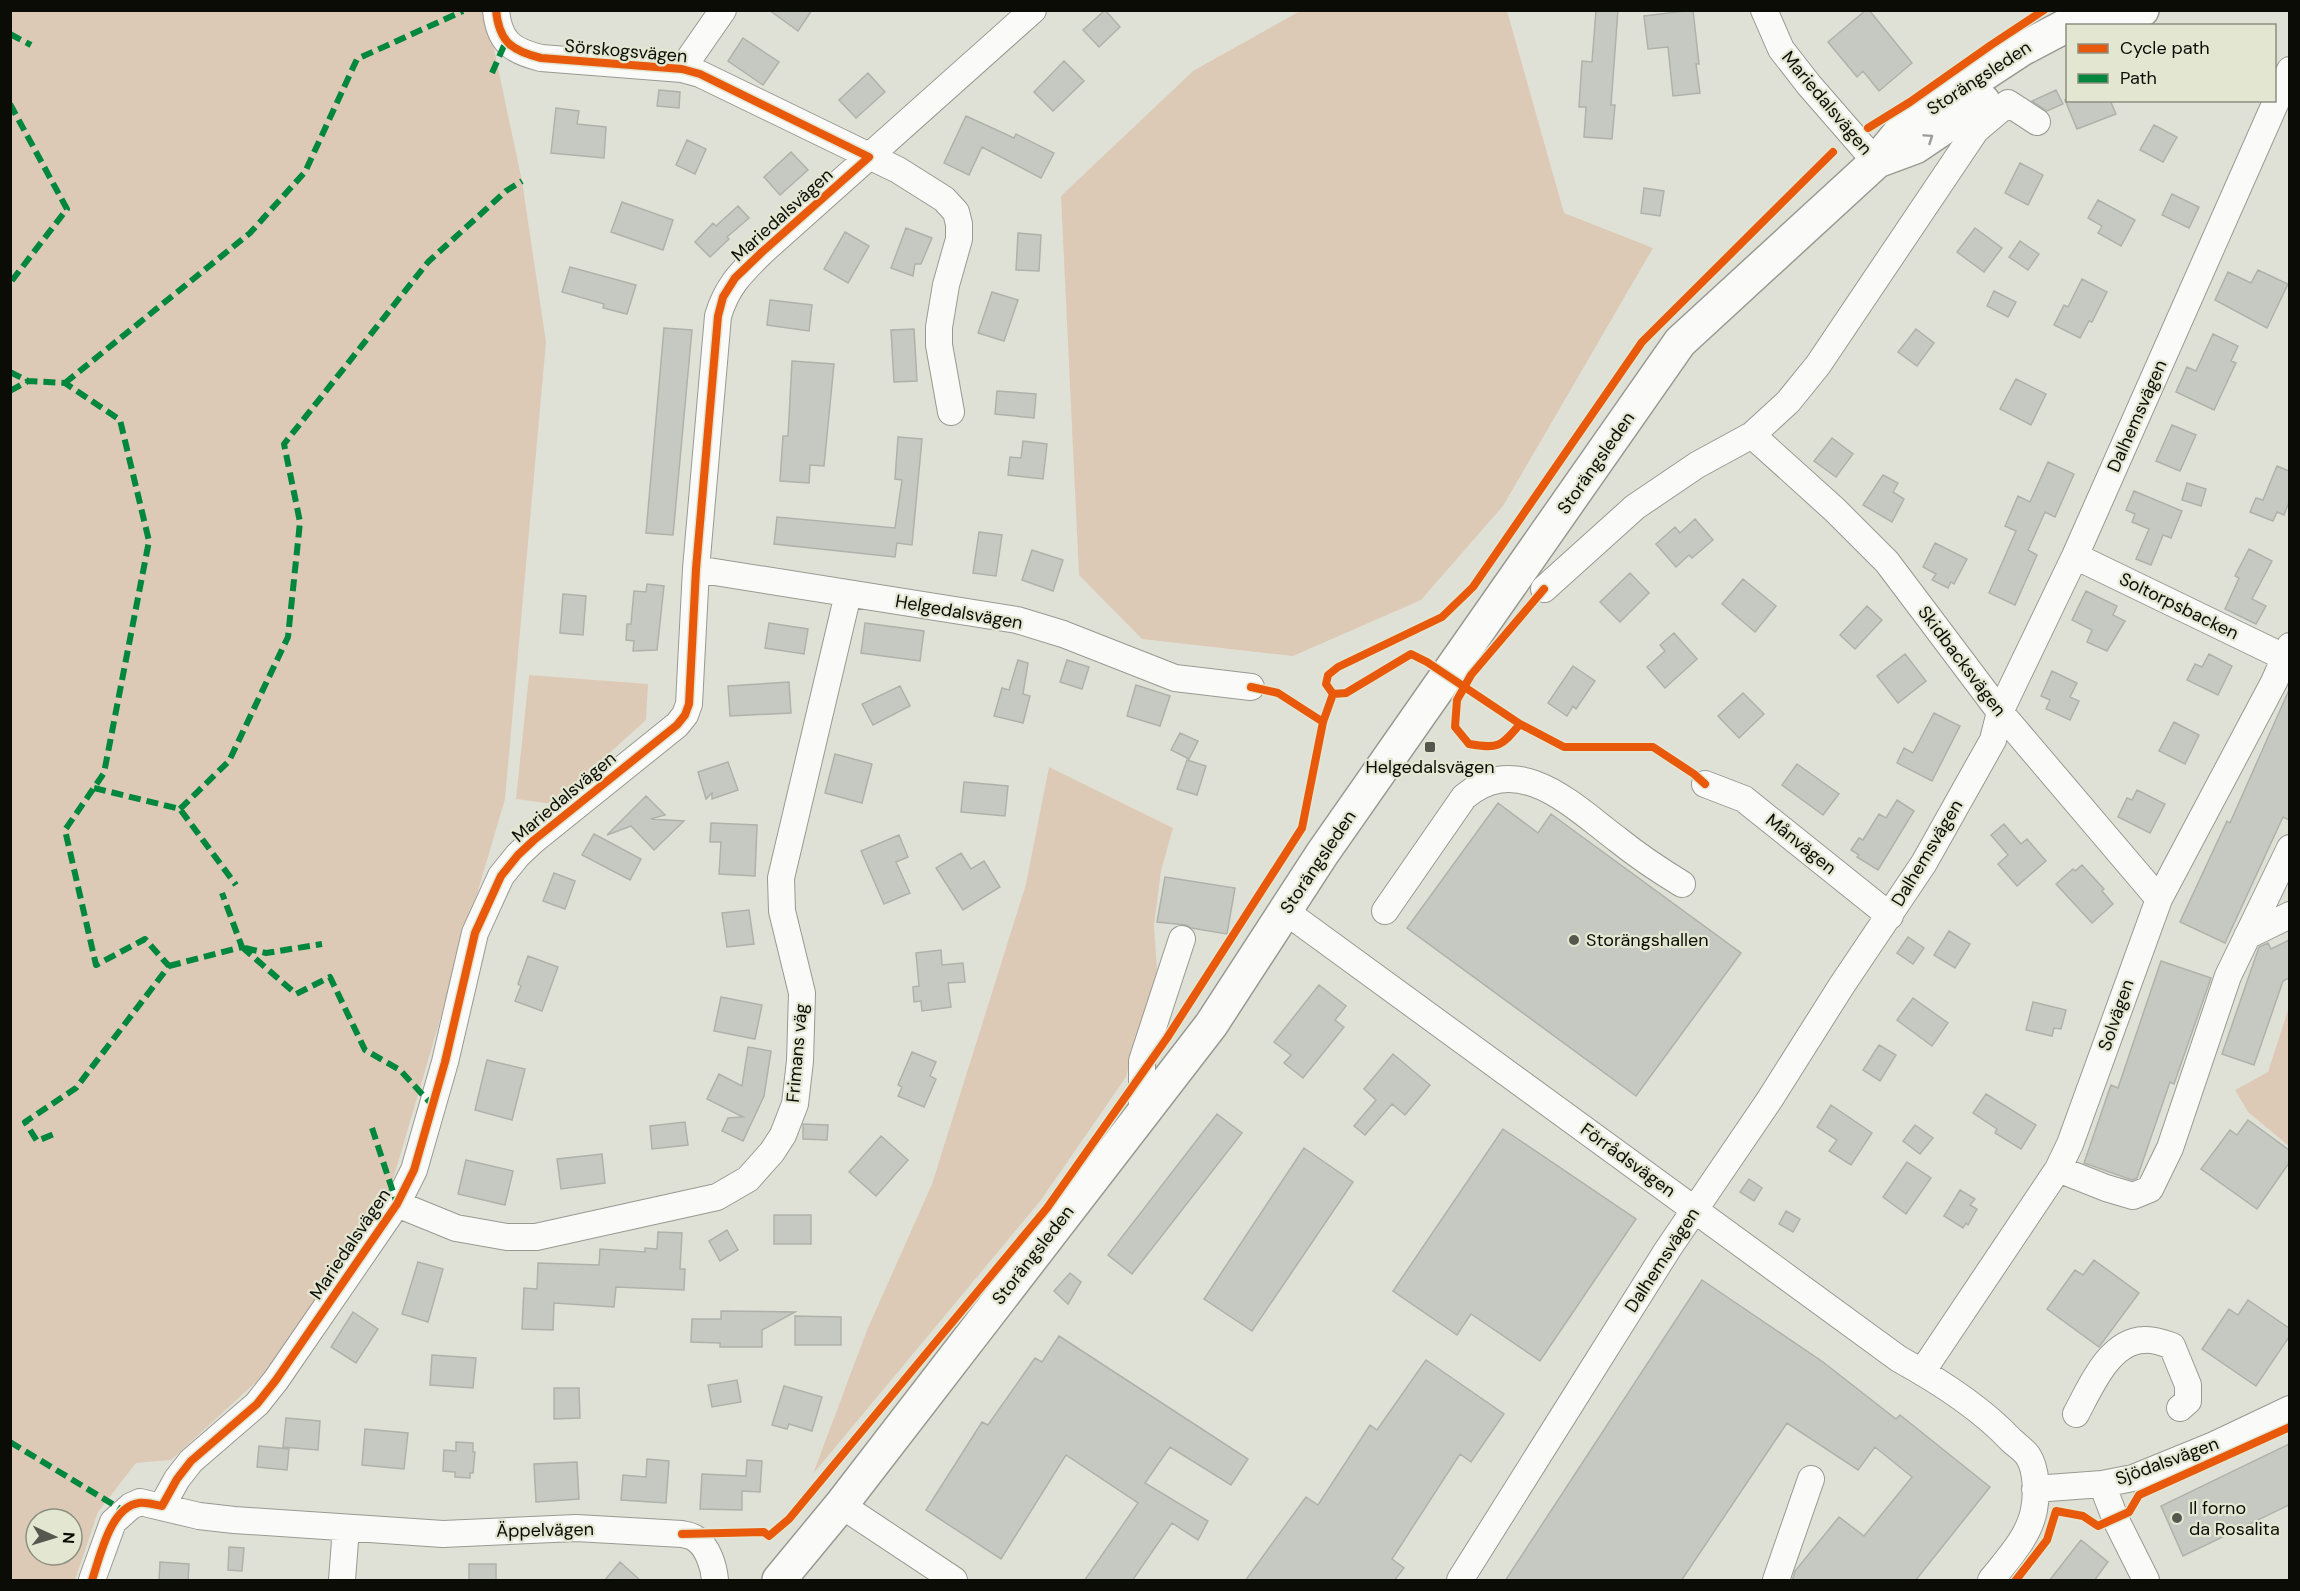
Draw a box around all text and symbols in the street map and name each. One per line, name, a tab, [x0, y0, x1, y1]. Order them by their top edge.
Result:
legend	[2066, 24, 2276, 102]
street label: Sörskogsvägen	[564, 34, 688, 68]
street label: Storängsleden	[1922, 35, 2036, 121]
text: Cycle path	[2120, 36, 2210, 60]
street label: Mariedalsvägen	[1776, 46, 1878, 160]
text: Path	[2120, 66, 2157, 90]
one-way arrow	[1922, 134, 1933, 145]
street label: Mariedalsvägen	[726, 163, 838, 267]
street label: Dalhemsvägen	[2102, 356, 2172, 476]
street label: Storängsleden	[1552, 407, 1640, 519]
street label: Soltorpsbacken	[2115, 567, 2243, 645]
street label: Helgedalsvägen	[893, 589, 1025, 635]
street label: Skidbacksvägen	[1912, 601, 2012, 721]
marker: Helgedalsvägen	[1423, 740, 1437, 754]
street label: Mariedalsvägen	[507, 746, 621, 848]
place label: Helgedalsvägen	[1365, 755, 1495, 779]
street label: Dalhemsvägen	[1886, 795, 1968, 911]
street label: Storängsleden	[1275, 806, 1361, 918]
street label: Månvägen	[1761, 808, 1841, 880]
place label: Storängshallen	[1586, 928, 1709, 952]
marker: Storängshallen	[1567, 933, 1581, 947]
street label: Solvägen	[2093, 976, 2139, 1054]
street label: Frimans väg	[781, 1002, 813, 1104]
street label: Förrådsvägen	[1576, 1117, 1680, 1203]
street label: Mariedalsvägen	[304, 1184, 396, 1304]
street label: Storängsleden	[987, 1200, 1079, 1310]
street label: Dalhemsvägen	[1619, 1203, 1705, 1317]
street label: Sjödalsvägen	[2112, 1431, 2222, 1491]
place label: Il forno da Rosalita	[2189, 1496, 2280, 1541]
north arrow	[24, 1507, 84, 1567]
marker: Il forno da Rosalita	[2170, 1511, 2184, 1525]
street label: Äppelvägen	[496, 1517, 594, 1543]
text: N	[58, 1531, 79, 1545]

